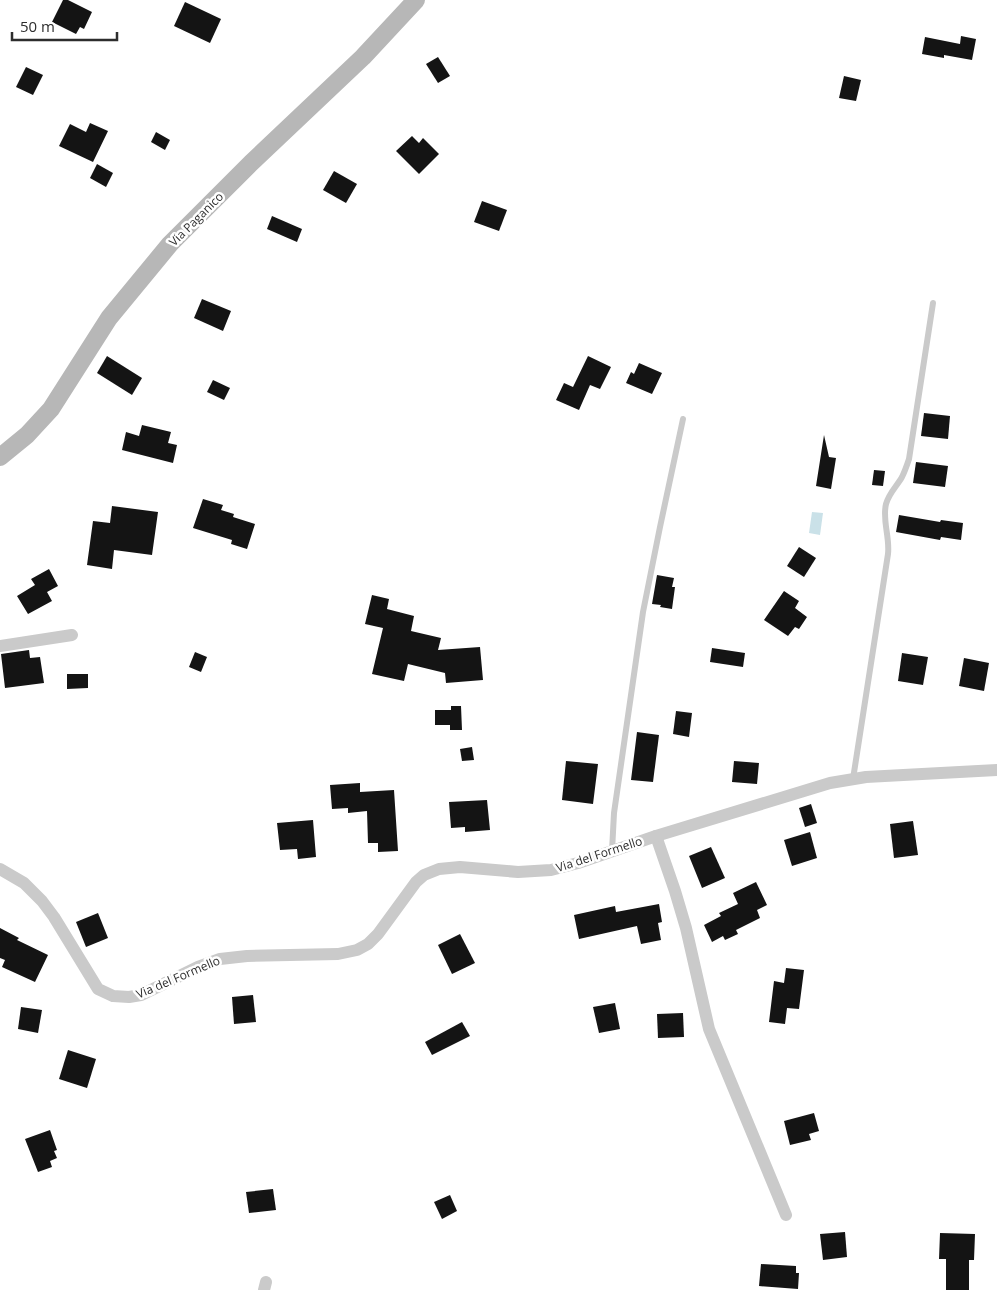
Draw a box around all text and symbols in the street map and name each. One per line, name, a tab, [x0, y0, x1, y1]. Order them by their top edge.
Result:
scale bar	[12, 10, 118, 42]
text: 50 m	[20, 16, 55, 36]
street label: Via Paganico	[165, 188, 227, 250]
street label: Via del Formello	[554, 832, 644, 876]
street label: Via del Formello	[133, 952, 223, 1002]

